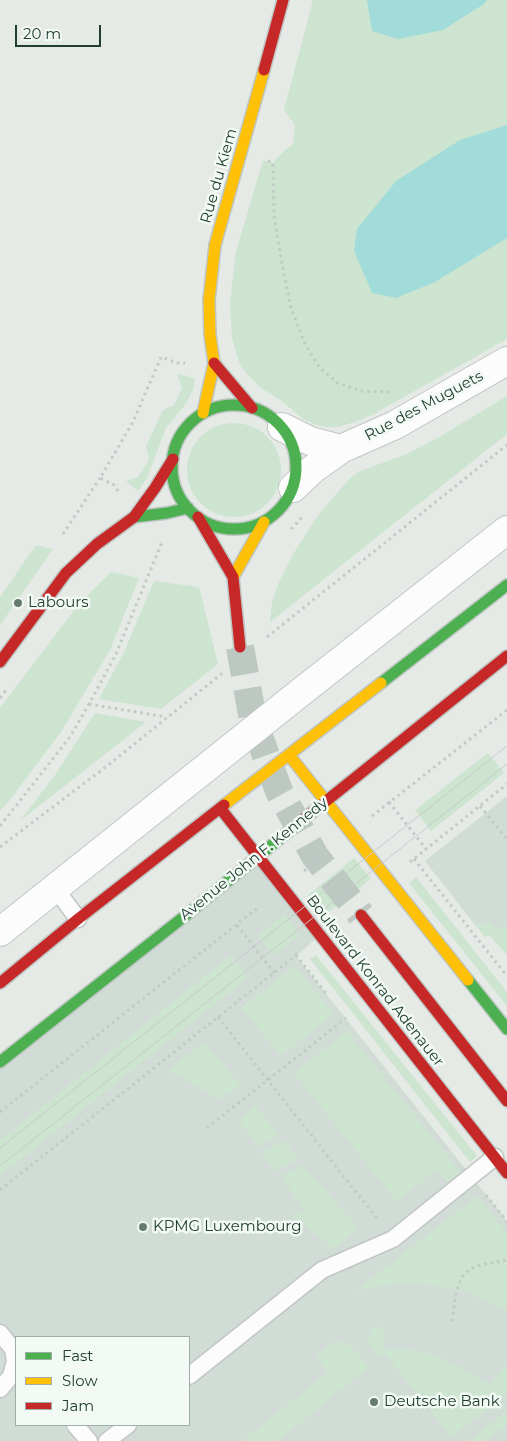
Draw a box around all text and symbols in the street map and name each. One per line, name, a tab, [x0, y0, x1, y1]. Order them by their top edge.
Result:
scale bar	[18, 15, 104, 47]
text: 20 m	[23, 24, 61, 43]
street label: Rue du Kiem	[197, 127, 241, 225]
street label: Rue des Muguets	[362, 367, 486, 445]
place label: Labours	[28, 594, 89, 612]
marker: Labours	[12, 597, 24, 609]
street label: Avenue John F. Kennedy	[176, 794, 332, 924]
street label: Boulevard Konrad Adenauer	[302, 892, 448, 1070]
place label: KPMG Luxembourg	[153, 1218, 301, 1236]
marker: KPMG Luxembourg	[137, 1221, 149, 1233]
legend	[15, 1336, 190, 1426]
text: Fast	[62, 1346, 93, 1365]
text: Slow	[62, 1371, 98, 1390]
place label: Deutsche Bank	[384, 1393, 500, 1411]
text: Jam	[62, 1396, 94, 1415]
marker: Deutsche Bank	[368, 1396, 380, 1408]

